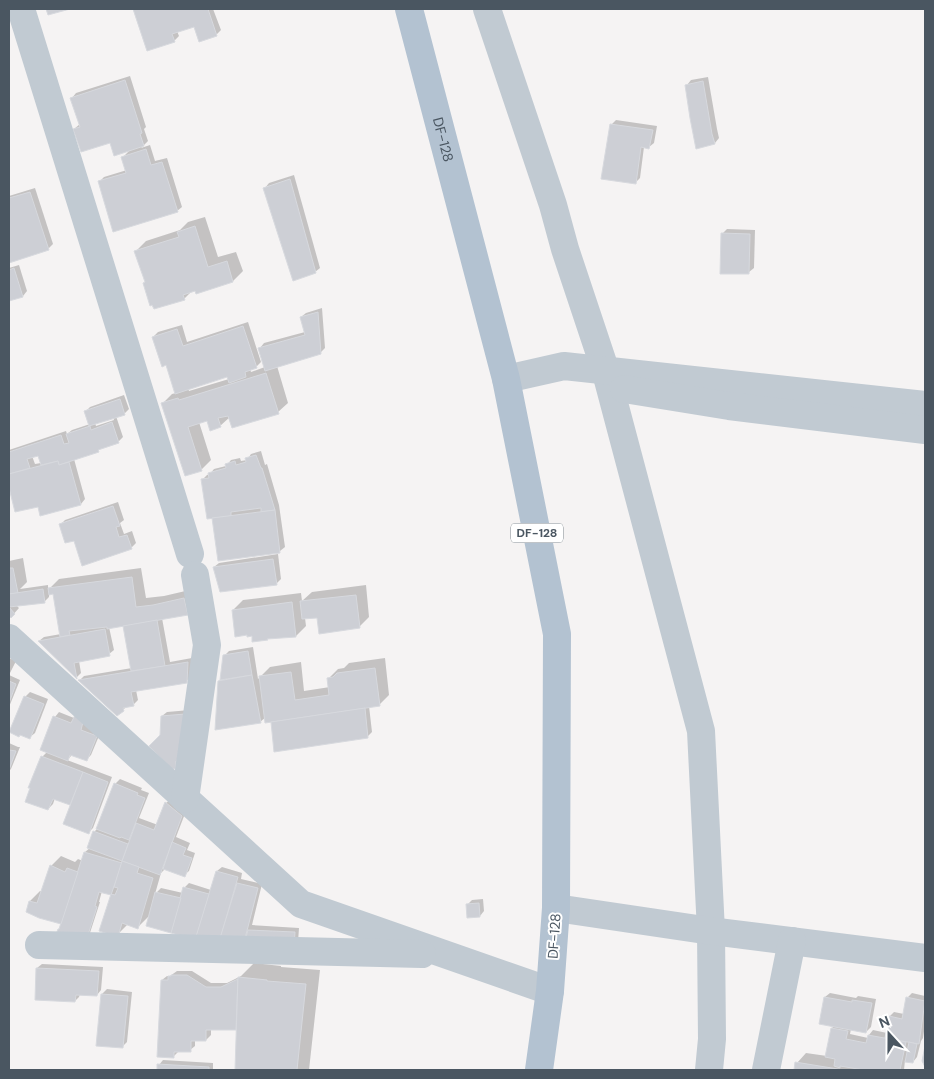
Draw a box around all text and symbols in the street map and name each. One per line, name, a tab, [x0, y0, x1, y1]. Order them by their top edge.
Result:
street label: DF-128	[429, 115, 458, 164]
road number: DF-128	[511, 524, 563, 542]
street label: DF-128	[543, 913, 565, 959]
north arrow	[864, 1009, 914, 1059]
text: N	[876, 1012, 892, 1032]

